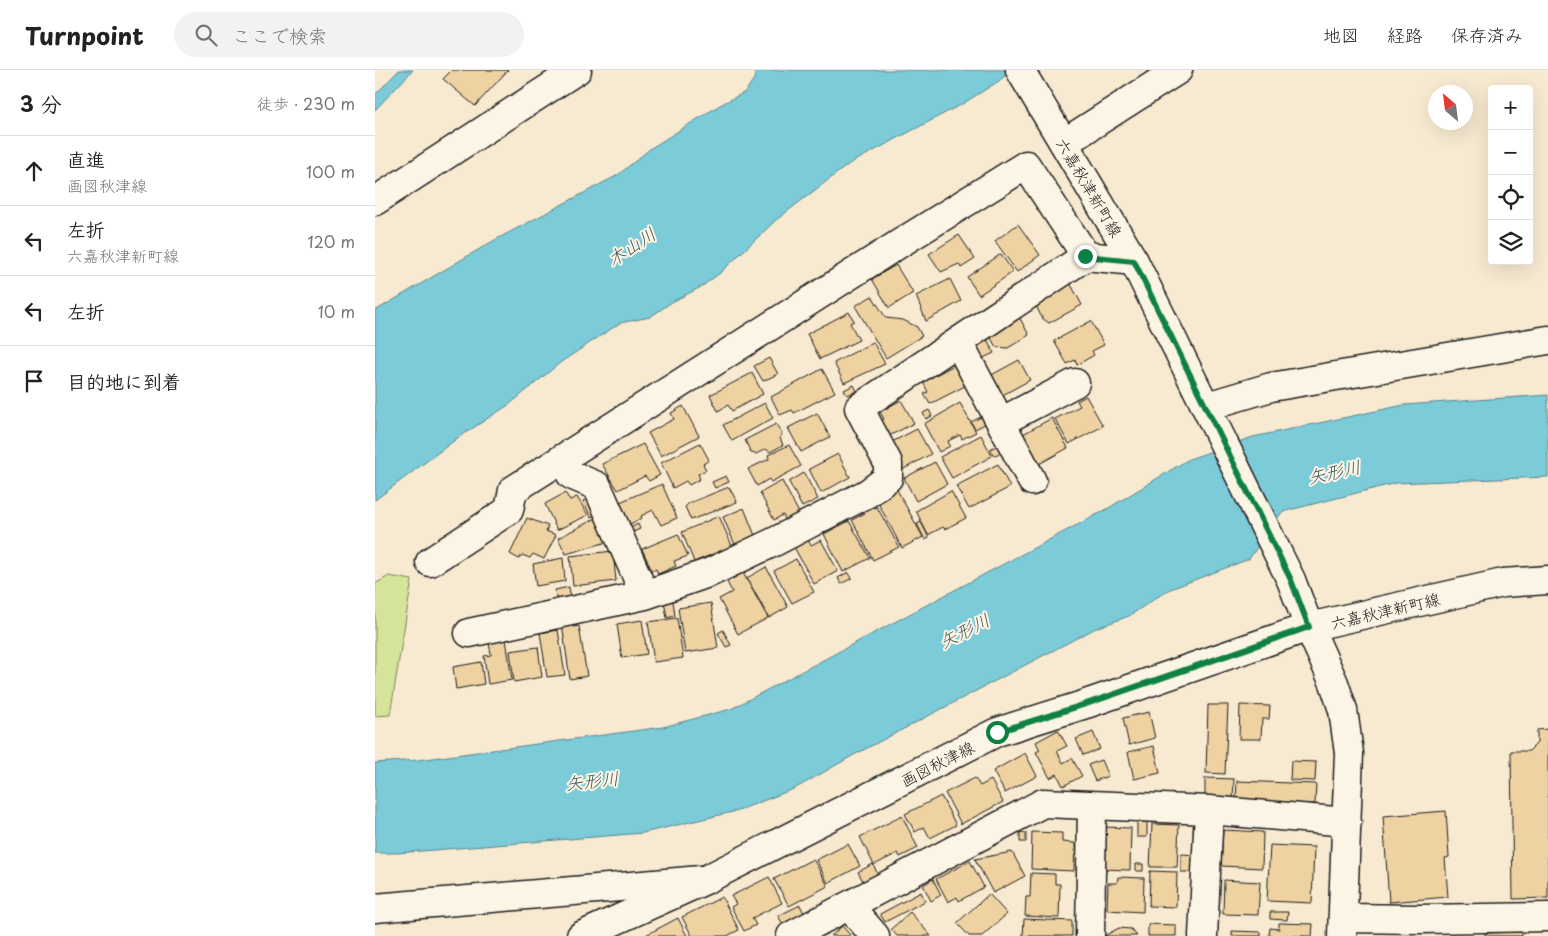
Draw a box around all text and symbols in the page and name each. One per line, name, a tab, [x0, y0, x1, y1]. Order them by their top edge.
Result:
search box	[174, 12, 524, 57]
text: Turnpoint	[25, 17, 144, 53]
icon: search	[192, 21, 220, 49]
text: ここで検索	[232, 21, 327, 49]
text: 地図	[1323, 21, 1359, 48]
text: 経路	[1387, 21, 1423, 48]
text: 保存済み	[1451, 21, 1523, 48]
north arrow	[1428, 85, 1473, 130]
map controls	[1488, 85, 1533, 265]
button: +	[1488, 85, 1533, 130]
text: 3 分	[20, 87, 62, 119]
text: 徒歩 · 230 m	[257, 91, 355, 115]
button: −	[1488, 130, 1533, 175]
street label: 六嘉秋津新町線	[1051, 133, 1129, 241]
text: 直進	[67, 145, 105, 173]
icon: ahead	[20, 157, 48, 185]
text: 100 m	[306, 159, 355, 183]
text: 画図秋津線	[67, 173, 147, 197]
button: locate	[1488, 175, 1533, 220]
text: 左折	[67, 215, 105, 243]
water label: 木山川	[601, 220, 661, 272]
button: layers	[1488, 220, 1533, 265]
icon: left	[20, 227, 48, 255]
text: 120 m	[308, 229, 355, 253]
text: 六嘉秋津新町線	[67, 243, 179, 267]
route end	[1074, 245, 1097, 268]
icon: left	[20, 297, 48, 325]
text: 左折	[67, 297, 105, 325]
text: 10 m	[318, 299, 355, 323]
icon: arrive	[20, 367, 48, 395]
text: 目的地に到着	[67, 367, 181, 395]
water label: 矢形川	[1305, 452, 1363, 490]
street label: 六嘉秋津新町線	[1328, 586, 1442, 634]
water label: 矢形川	[934, 606, 994, 654]
route start	[986, 721, 1009, 744]
street label: 画図秋津線	[896, 734, 978, 792]
water label: 矢形川	[564, 764, 620, 796]

